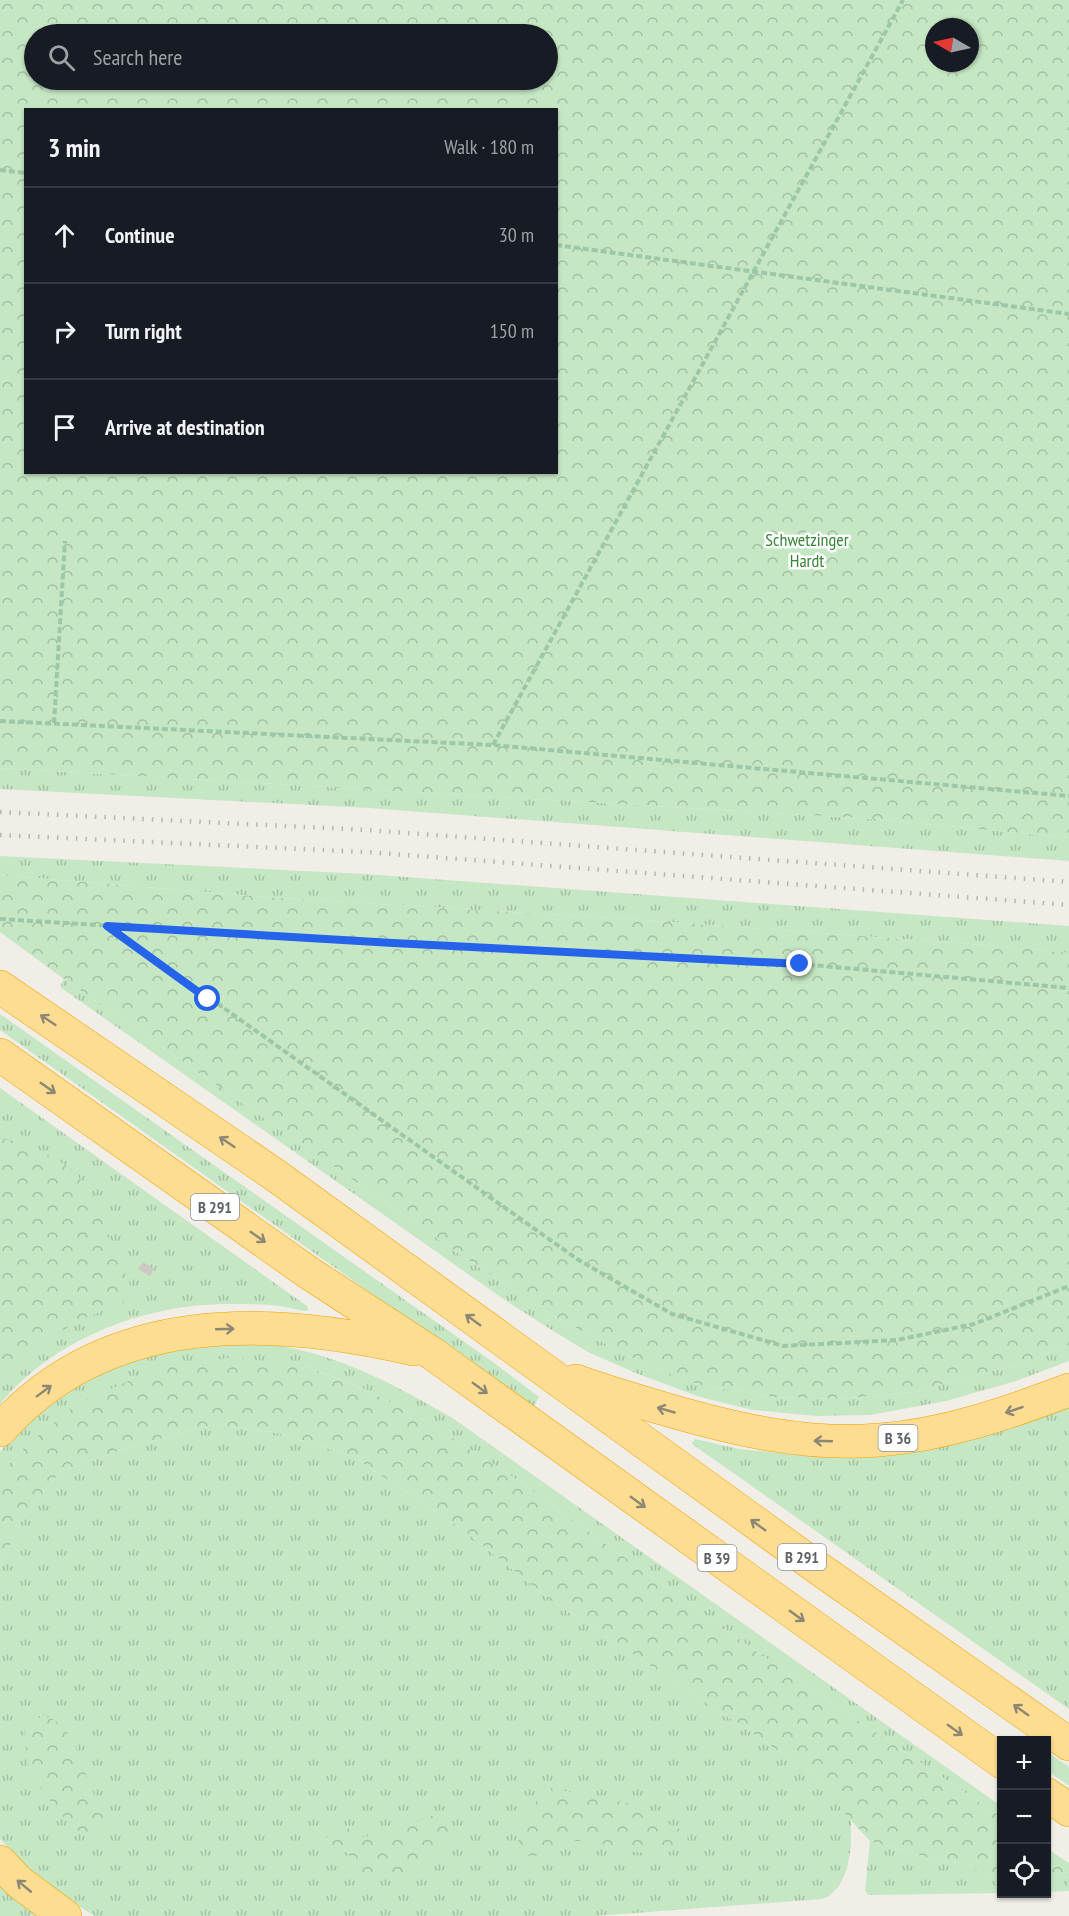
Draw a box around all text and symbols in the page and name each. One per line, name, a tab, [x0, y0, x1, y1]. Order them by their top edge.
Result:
north arrow	[925, 18, 979, 72]
search box	[24, 24, 558, 90]
icon: search	[45, 41, 78, 74]
text: Search here	[93, 43, 182, 71]
text: 3 min	[48, 131, 101, 164]
text: Walk · 180 m	[444, 134, 534, 160]
icon: ahead	[48, 219, 81, 252]
text: Continue	[105, 221, 175, 249]
text: 30 m	[499, 222, 534, 248]
icon: right	[48, 315, 81, 348]
text: Turn right	[105, 317, 182, 345]
text: 150 m	[490, 318, 534, 344]
icon: arrive	[48, 411, 81, 444]
text: Arrive at destination	[105, 413, 265, 441]
park label: Schwetzinger Hardt	[765, 528, 849, 572]
route end	[786, 950, 812, 976]
route start	[194, 985, 220, 1011]
one-way arrow	[41, 1014, 57, 1026]
one-way arrow	[39, 1082, 55, 1094]
one-way arrow	[218, 1135, 235, 1148]
road number: B 291	[191, 1194, 239, 1220]
one-way arrow	[250, 1231, 266, 1244]
one-way arrow	[466, 1313, 482, 1326]
one-way arrow	[214, 1323, 234, 1334]
one-way arrow	[472, 1382, 488, 1394]
one-way arrow	[35, 1385, 51, 1397]
one-way arrow	[657, 1404, 676, 1415]
one-way arrow	[1005, 1405, 1024, 1416]
road number: B 36	[878, 1425, 918, 1451]
one-way arrow	[813, 1435, 833, 1446]
one-way arrow	[630, 1496, 646, 1508]
one-way arrow	[751, 1519, 767, 1532]
road number: B 291	[778, 1544, 826, 1570]
road number: B 39	[698, 1545, 736, 1571]
one-way arrow	[788, 1610, 804, 1622]
one-way arrow	[1013, 1704, 1030, 1716]
one-way arrow	[947, 1723, 963, 1736]
map controls	[997, 1736, 1051, 1898]
button: +	[997, 1736, 1051, 1790]
button: −	[997, 1790, 1051, 1844]
button: locate	[997, 1844, 1051, 1898]
one-way arrow	[16, 1879, 32, 1892]

